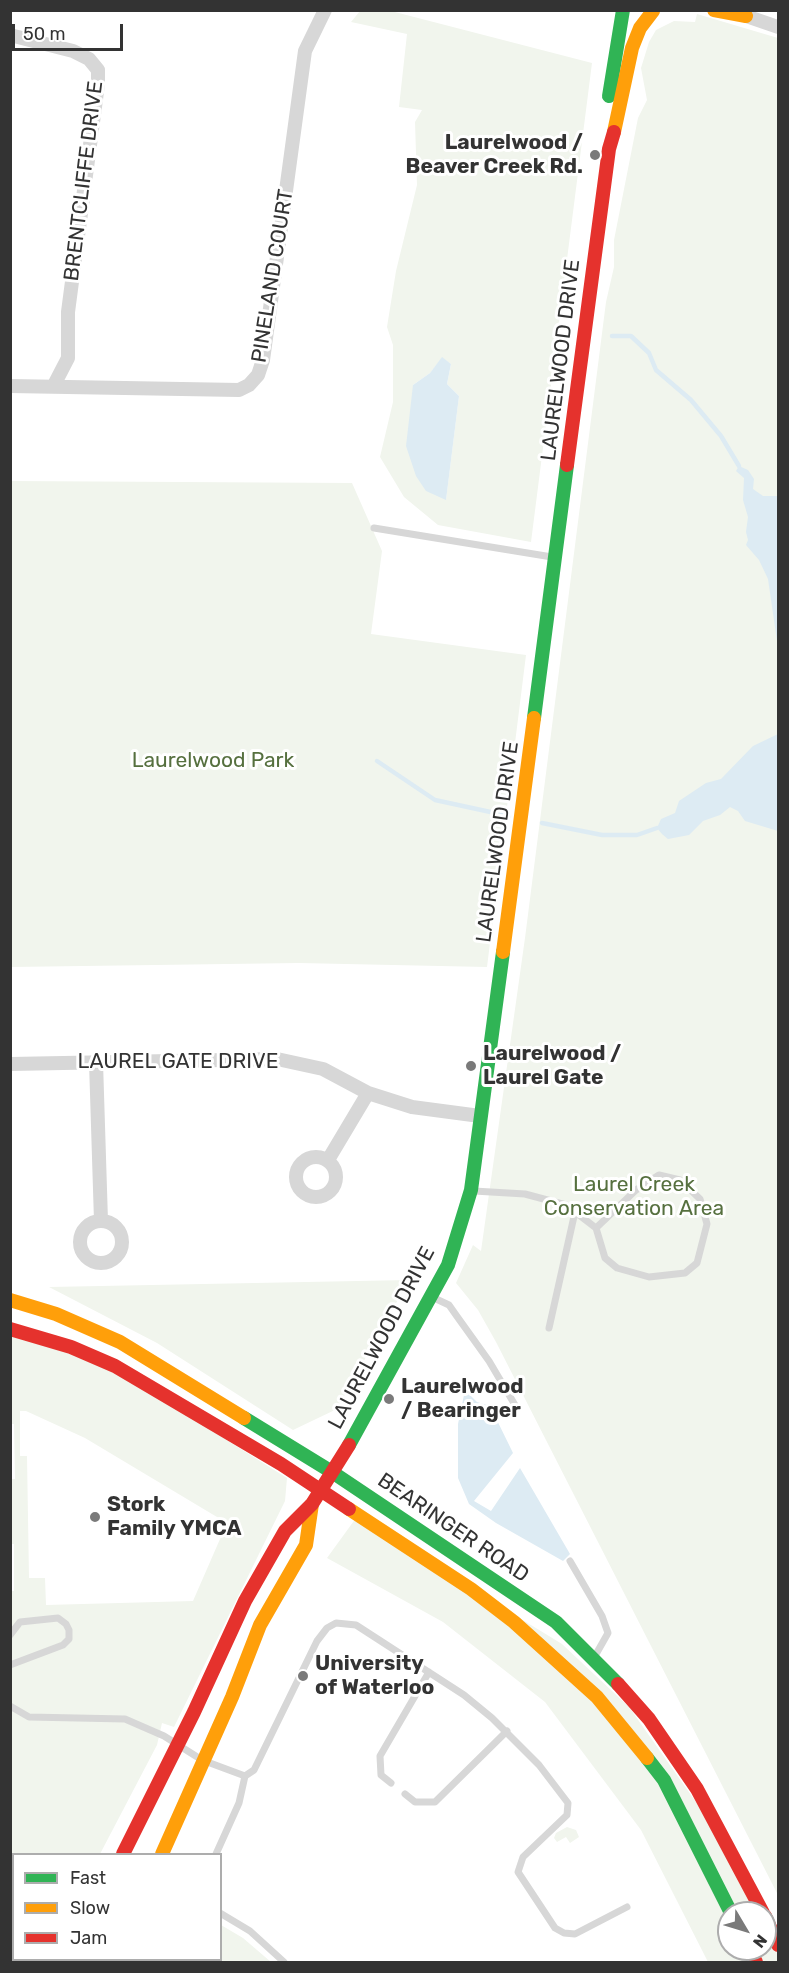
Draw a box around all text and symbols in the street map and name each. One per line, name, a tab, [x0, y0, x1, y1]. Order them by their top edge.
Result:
scale bar	[15, 12, 126, 50]
text: 50 m	[23, 23, 66, 45]
street label: BRENTCLIFFE DRIVE	[59, 80, 109, 282]
place label: Laurelwood / Beaver Creek Rd.	[406, 130, 583, 180]
marker: Laurelwood / Beaver Creek Rd.	[588, 148, 602, 162]
street label: PINELAND COURT	[247, 187, 299, 365]
street label: LAURELWOOD DRIVE	[536, 258, 586, 462]
street label: LAURELWOOD DRIVE	[471, 740, 525, 944]
park label: Laurelwood Park	[132, 748, 294, 774]
place label: Laurelwood / Laurel Gate	[483, 1041, 621, 1091]
street label: LAUREL GATE DRIVE	[78, 1049, 278, 1075]
marker: Laurelwood / Laurel Gate	[464, 1059, 478, 1073]
park label: Laurel Creek Conservation Area	[544, 1172, 724, 1222]
street label: LAURELWOOD DRIVE	[323, 1243, 441, 1433]
place label: Laurelwood / Bearinger	[401, 1374, 523, 1424]
marker: Laurelwood / Bearinger	[382, 1392, 396, 1406]
street label: BEARINGER ROAD	[373, 1468, 533, 1588]
place label: Stork Family YMCA	[107, 1492, 241, 1542]
marker: Stork Family YMCA	[88, 1510, 102, 1524]
place label: University of Waterloo	[315, 1651, 434, 1701]
marker: University of Waterloo	[296, 1669, 310, 1683]
legend	[12, 1853, 222, 1961]
text: Fast	[70, 1867, 106, 1889]
text: Slow	[70, 1897, 110, 1919]
north arrow	[717, 1901, 777, 1961]
text: Jam	[70, 1927, 107, 1949]
text: N	[749, 1931, 771, 1952]

